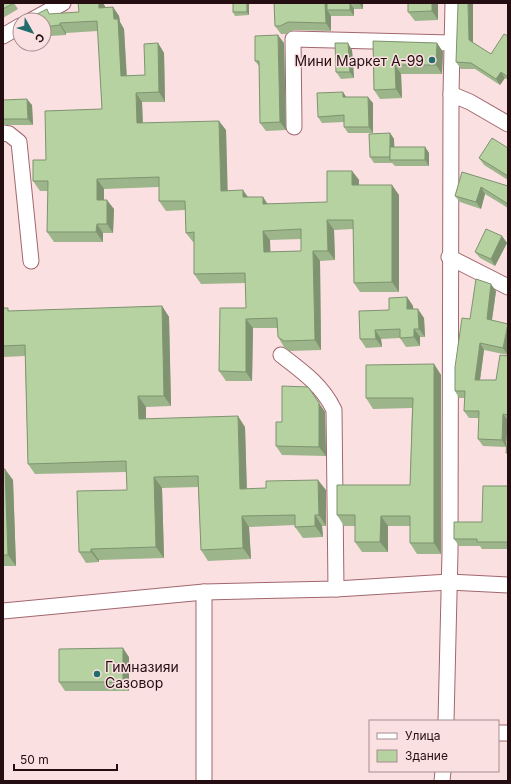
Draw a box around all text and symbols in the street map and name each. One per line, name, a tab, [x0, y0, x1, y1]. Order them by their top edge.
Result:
north arrow	[12, 12, 52, 52]
text: С	[32, 31, 48, 46]
place label: Мини Маркет А-99	[295, 52, 424, 69]
marker: Мини Маркет А-99	[427, 55, 437, 65]
place label: Гимназияи Сазовор	[105, 658, 179, 691]
marker: Гимназияи Сазовор	[92, 669, 102, 679]
legend	[369, 720, 499, 772]
text: Улица	[405, 728, 440, 743]
scale bar	[14, 746, 117, 772]
text: Здание	[405, 748, 448, 763]
text: 50 m	[20, 752, 49, 767]

